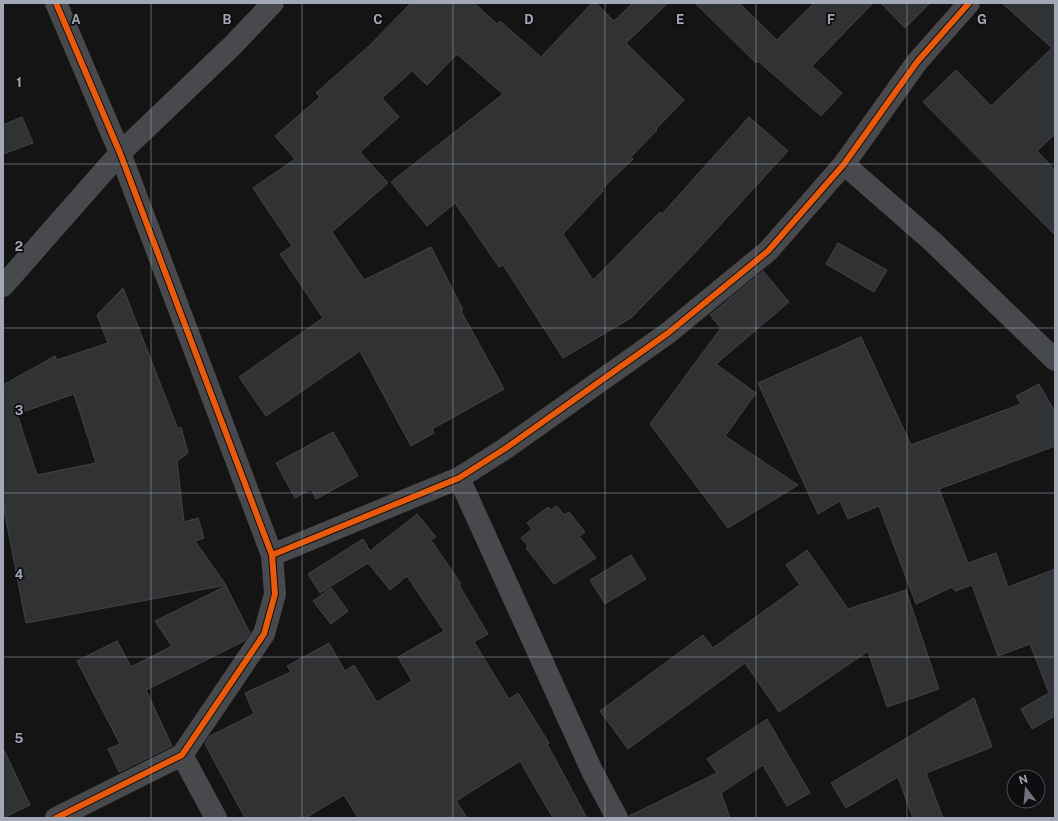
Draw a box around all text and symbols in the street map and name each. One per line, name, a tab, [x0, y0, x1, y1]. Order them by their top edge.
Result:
text: A	[71, 12, 81, 27]
text: B	[223, 12, 232, 27]
text: C	[373, 12, 383, 27]
text: D	[524, 12, 534, 27]
text: E	[676, 12, 684, 27]
text: F	[827, 12, 835, 27]
text: G	[977, 12, 987, 27]
text: 1	[16, 75, 22, 90]
text: 2	[15, 239, 23, 254]
text: 3	[15, 403, 24, 418]
text: 4	[15, 567, 24, 582]
text: 5	[15, 731, 24, 746]
north arrow	[1006, 769, 1046, 809]
text: N	[1017, 772, 1029, 786]

